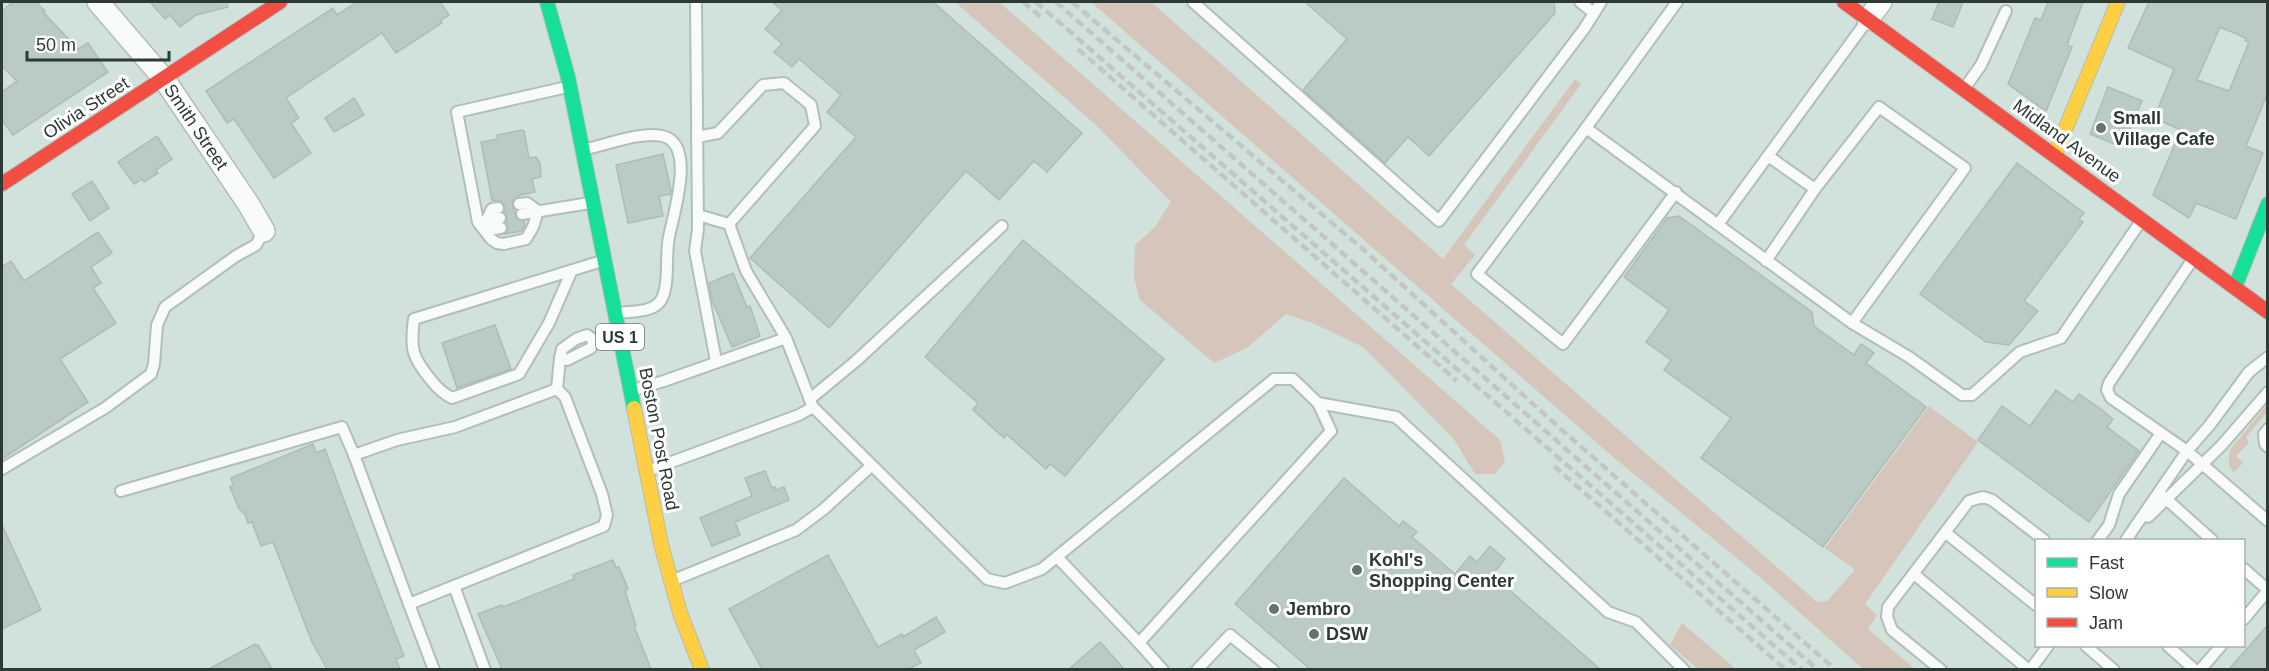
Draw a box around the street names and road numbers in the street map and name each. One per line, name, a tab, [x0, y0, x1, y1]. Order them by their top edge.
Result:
street label: Olivia Street	[39, 73, 133, 143]
street label: Smith Street	[160, 80, 232, 174]
street label: Midland Avenue	[2009, 95, 2125, 187]
road number: US 1	[596, 324, 644, 350]
street label: Boston Post Road	[635, 366, 683, 512]

